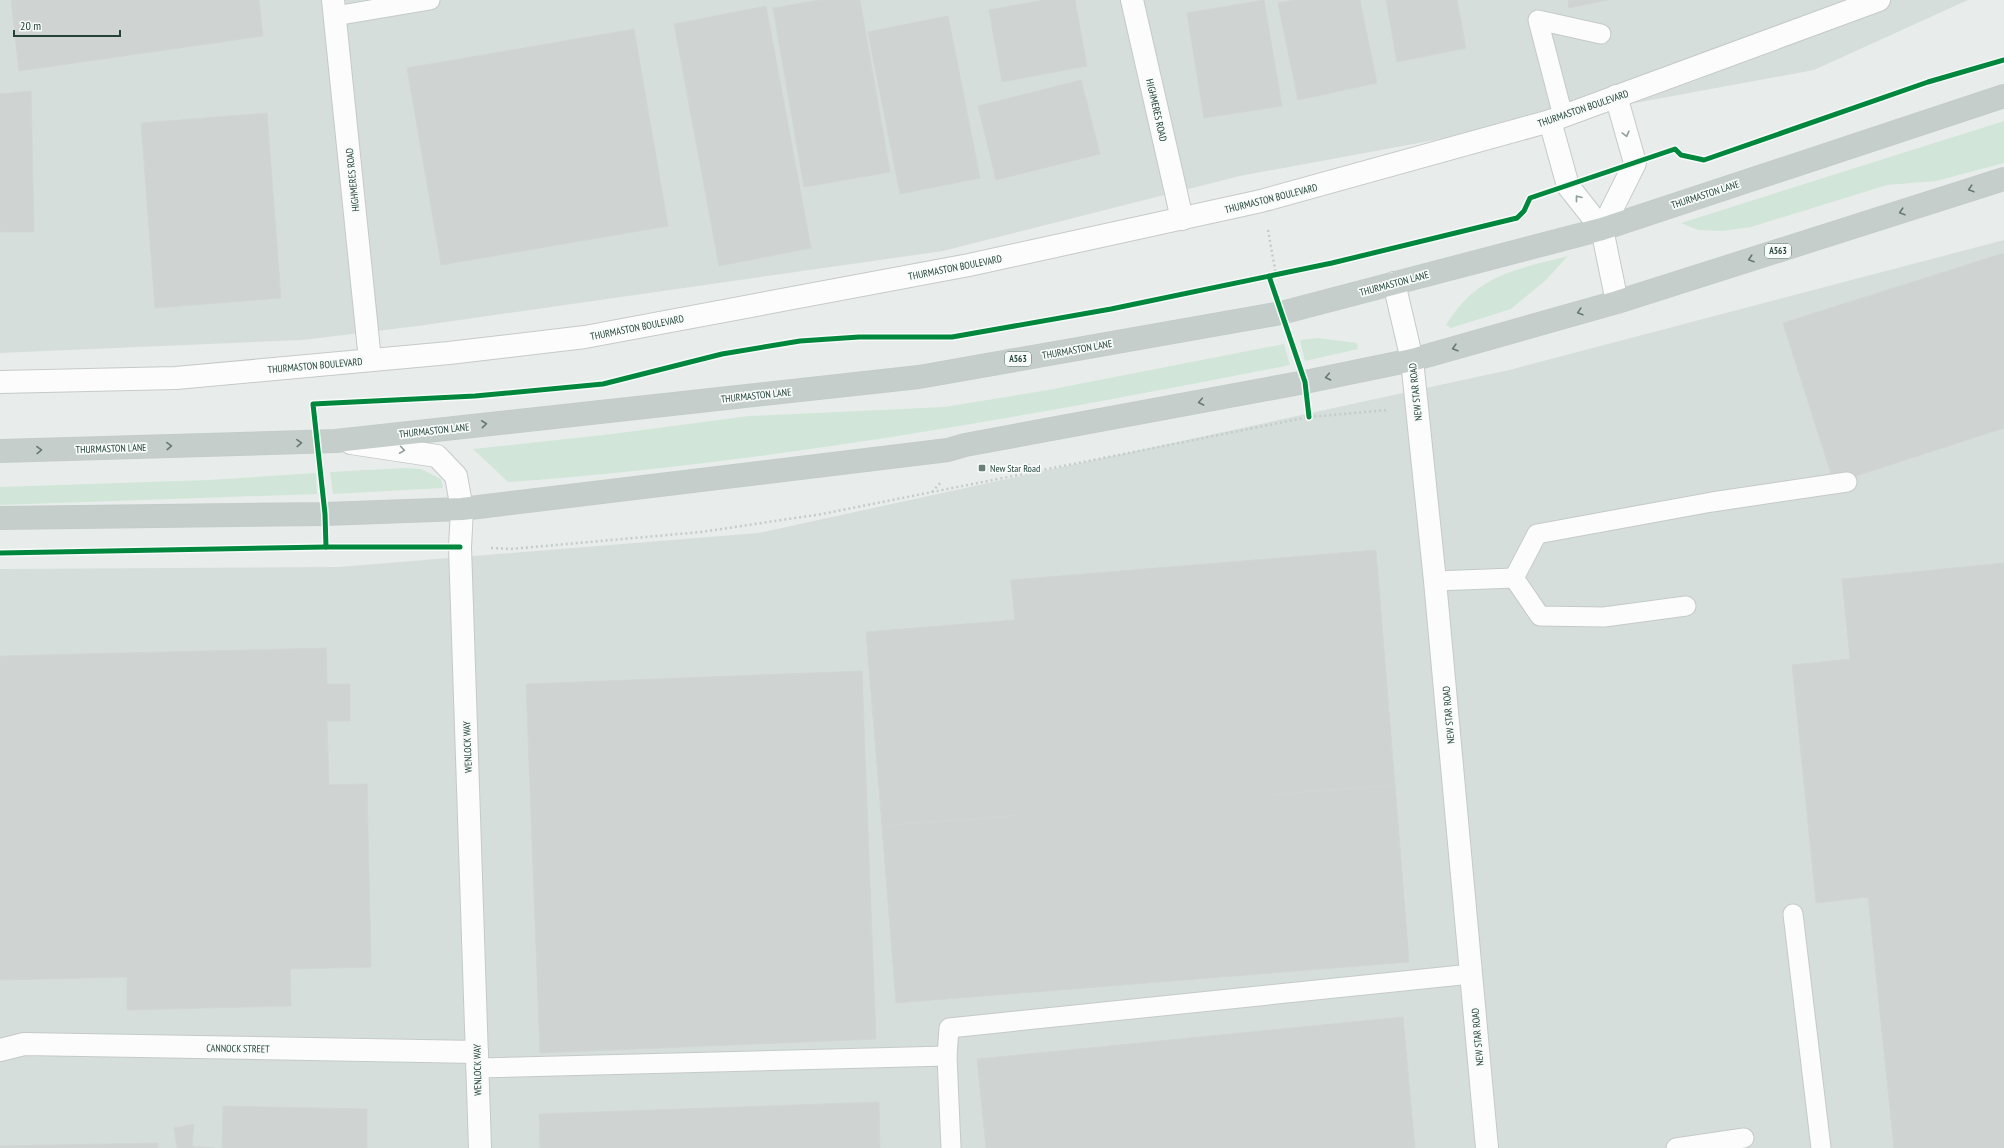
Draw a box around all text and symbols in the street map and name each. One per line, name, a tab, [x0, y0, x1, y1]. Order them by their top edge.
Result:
scale bar	[14, 12, 120, 38]
text: 20 m	[20, 18, 41, 33]
street label: HIGHMERES ROAD	[1143, 78, 1170, 143]
street label: THURMASTON BOULEVARD	[1536, 87, 1630, 130]
one-way arrow	[1622, 131, 1630, 137]
street label: HIGHMERES ROAD	[343, 147, 362, 212]
street label: THURMASTON LANE	[1669, 177, 1741, 212]
street label: THURMASTON BOULEVARD	[1223, 181, 1319, 216]
one-way arrow	[1968, 185, 1975, 193]
one-way arrow	[1575, 195, 1582, 202]
one-way arrow	[1898, 207, 1905, 215]
road number: A563	[1765, 244, 1791, 258]
street label: THURMASTON BOULEVARD	[907, 252, 1003, 283]
one-way arrow	[1748, 254, 1755, 263]
street label: THURMASTON LANE	[1358, 268, 1430, 299]
one-way arrow	[1577, 307, 1584, 316]
street label: THURMASTON BOULEVARD	[589, 312, 685, 343]
street label: THURMASTON LANE	[1041, 337, 1113, 362]
one-way arrow	[1452, 343, 1458, 351]
road number: A563	[1005, 352, 1031, 366]
street label: THURMASTON BOULEVARD	[267, 355, 363, 376]
street label: NEW STAR ROAD	[1406, 362, 1425, 421]
one-way arrow	[1325, 373, 1331, 381]
street label: THURMASTON LANE	[720, 385, 792, 406]
one-way arrow	[1197, 397, 1204, 405]
street label: THURMASTON LANE	[398, 420, 470, 441]
one-way arrow	[481, 420, 487, 429]
one-way arrow	[296, 438, 302, 447]
street label: THURMASTON LANE	[75, 441, 147, 456]
one-way arrow	[166, 442, 172, 450]
one-way arrow	[36, 445, 42, 454]
one-way arrow	[399, 445, 405, 454]
place label: New Star Road	[990, 462, 1040, 475]
marker: New Star Road	[977, 463, 987, 473]
street label: NEW STAR ROAD	[1439, 686, 1457, 744]
street label: WENLOCK WAY	[460, 720, 475, 773]
street label: NEW STAR ROAD	[1468, 1008, 1486, 1066]
street label: CANNOCK STREET	[206, 1041, 270, 1056]
street label: WENLOCK WAY	[471, 1044, 484, 1096]

